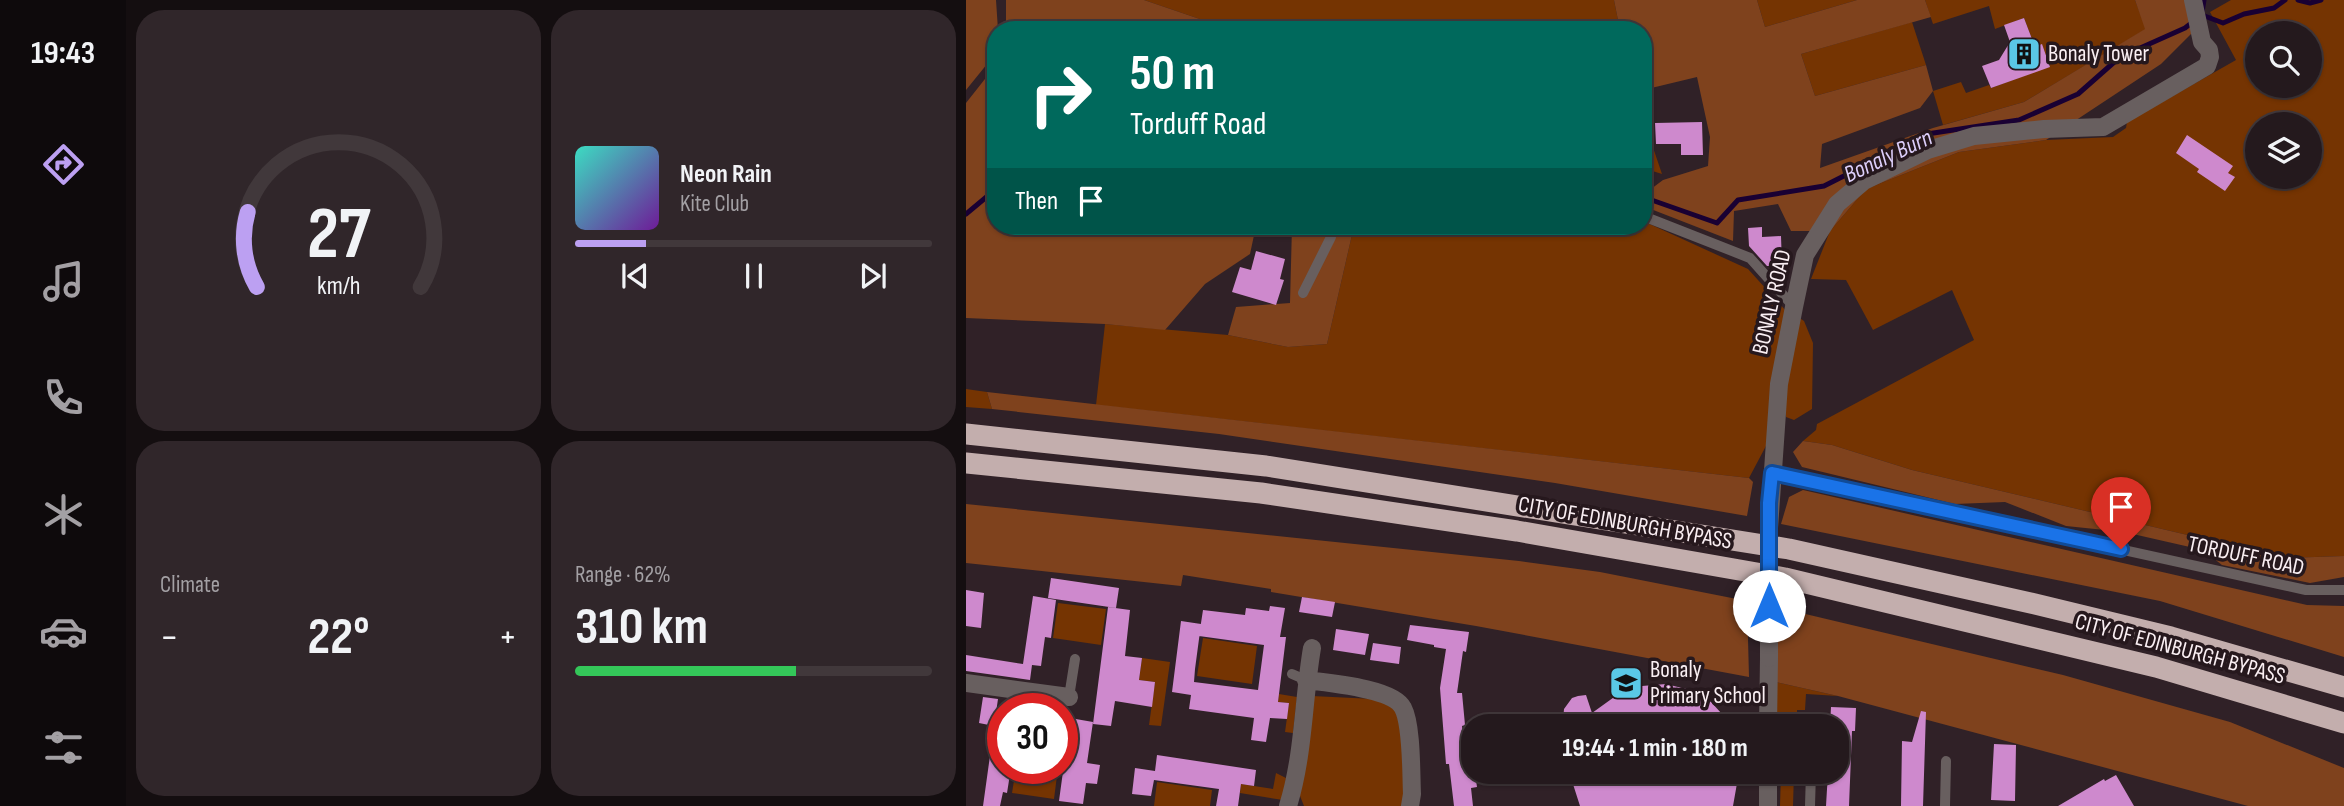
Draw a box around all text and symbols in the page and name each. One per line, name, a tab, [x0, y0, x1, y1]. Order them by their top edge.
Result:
map controls	[2245, 21, 2322, 189]
button: search	[2245, 21, 2322, 98]
text: 19:43	[31, 34, 95, 73]
building icon: Bonaly Tower	[2005, 35, 2043, 73]
place label: Bonaly Tower	[2048, 40, 2150, 68]
text: 50 m	[1130, 45, 1215, 104]
icon: right	[1015, 49, 1106, 140]
text: Torduff Road	[1130, 105, 1266, 144]
button: layers	[2245, 112, 2322, 189]
water label: Bonaly Burn	[1839, 123, 1937, 189]
icon: directions	[39, 140, 88, 189]
text: Neon Rain	[680, 159, 772, 190]
icon: arrive	[1072, 182, 1110, 220]
text: Then	[1015, 186, 1058, 217]
text: Kite Club	[680, 190, 749, 218]
text: 27	[307, 191, 371, 279]
street label: BONALY ROAD	[1746, 247, 1798, 357]
icon: music	[39, 257, 88, 306]
icon: previous	[616, 257, 654, 295]
icon: pause	[735, 257, 773, 295]
icon: next	[854, 257, 892, 295]
text: km/h	[317, 271, 360, 302]
icon: phone	[39, 373, 88, 422]
pin	[2091, 477, 2151, 549]
icon: arrive	[2102, 488, 2140, 526]
icon: climate	[39, 490, 88, 539]
street label: CITY OF EDINBURGH BYPASS	[1516, 490, 1734, 556]
street label: TORDUFF ROAD	[2185, 530, 2307, 582]
text: Range · 62%	[575, 561, 671, 589]
position arrow	[1732, 569, 1806, 643]
text: Climate	[160, 571, 220, 599]
text: 310 km	[575, 596, 708, 659]
text: 22°	[307, 606, 370, 669]
icon: car	[39, 607, 88, 656]
street label: CITY OF EDINBURGH BYPASS	[2072, 607, 2288, 691]
text: −	[160, 615, 179, 660]
text: +	[498, 615, 517, 660]
place label: Bonaly Primary School	[1650, 656, 1766, 710]
school or university icon: Bonaly Primary School	[1607, 664, 1645, 702]
speed limit sign: 30	[987, 693, 1078, 784]
icon: filters	[39, 723, 88, 772]
text: 19:44 · 1 min · 180 m	[1562, 733, 1748, 764]

